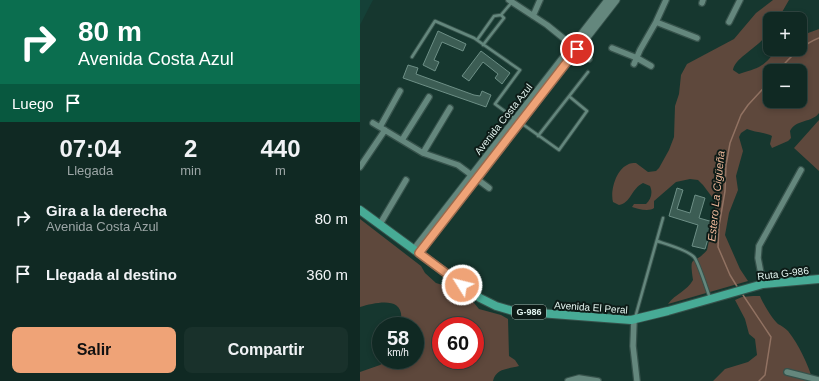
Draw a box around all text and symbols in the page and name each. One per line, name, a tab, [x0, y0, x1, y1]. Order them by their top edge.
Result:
map controls	[763, 12, 807, 108]
button: +	[763, 12, 807, 56]
icon: right	[12, 16, 64, 68]
text: 80 m	[78, 16, 142, 47]
pin	[560, 32, 594, 66]
icon: arrive	[566, 38, 588, 60]
text: Avenida Costa Azul	[78, 49, 234, 69]
button: −	[763, 64, 807, 108]
street label: Avenida Costa Azul	[472, 82, 534, 157]
icon: arrive	[62, 92, 84, 114]
text: Luego	[12, 95, 54, 112]
text: 07:04	[59, 135, 121, 162]
text: 2	[184, 135, 197, 162]
text: 440	[261, 135, 301, 162]
water label: Estero La Cigüeña	[705, 150, 727, 242]
text: Llegada	[67, 163, 113, 178]
text: min	[180, 163, 201, 178]
text: m	[275, 163, 286, 178]
text: Gira a la derecha	[46, 202, 167, 219]
icon: right	[12, 207, 34, 229]
text: 80 m	[315, 210, 348, 227]
text: Avenida Costa Azul	[46, 219, 159, 234]
icon: arrive	[12, 263, 34, 285]
position arrow	[441, 264, 483, 306]
street label: Ruta G-986	[757, 265, 810, 282]
text: Llegada al destino	[46, 266, 177, 283]
text: 360 m	[306, 266, 348, 283]
street label: Avenida El Peral	[554, 299, 628, 316]
road number: G-986	[512, 305, 546, 319]
speed limit sign: 60	[432, 317, 484, 369]
button: Salir	[12, 327, 176, 373]
button: Compartir	[184, 327, 348, 373]
text: 58	[387, 327, 409, 349]
text: km/h	[387, 347, 409, 358]

